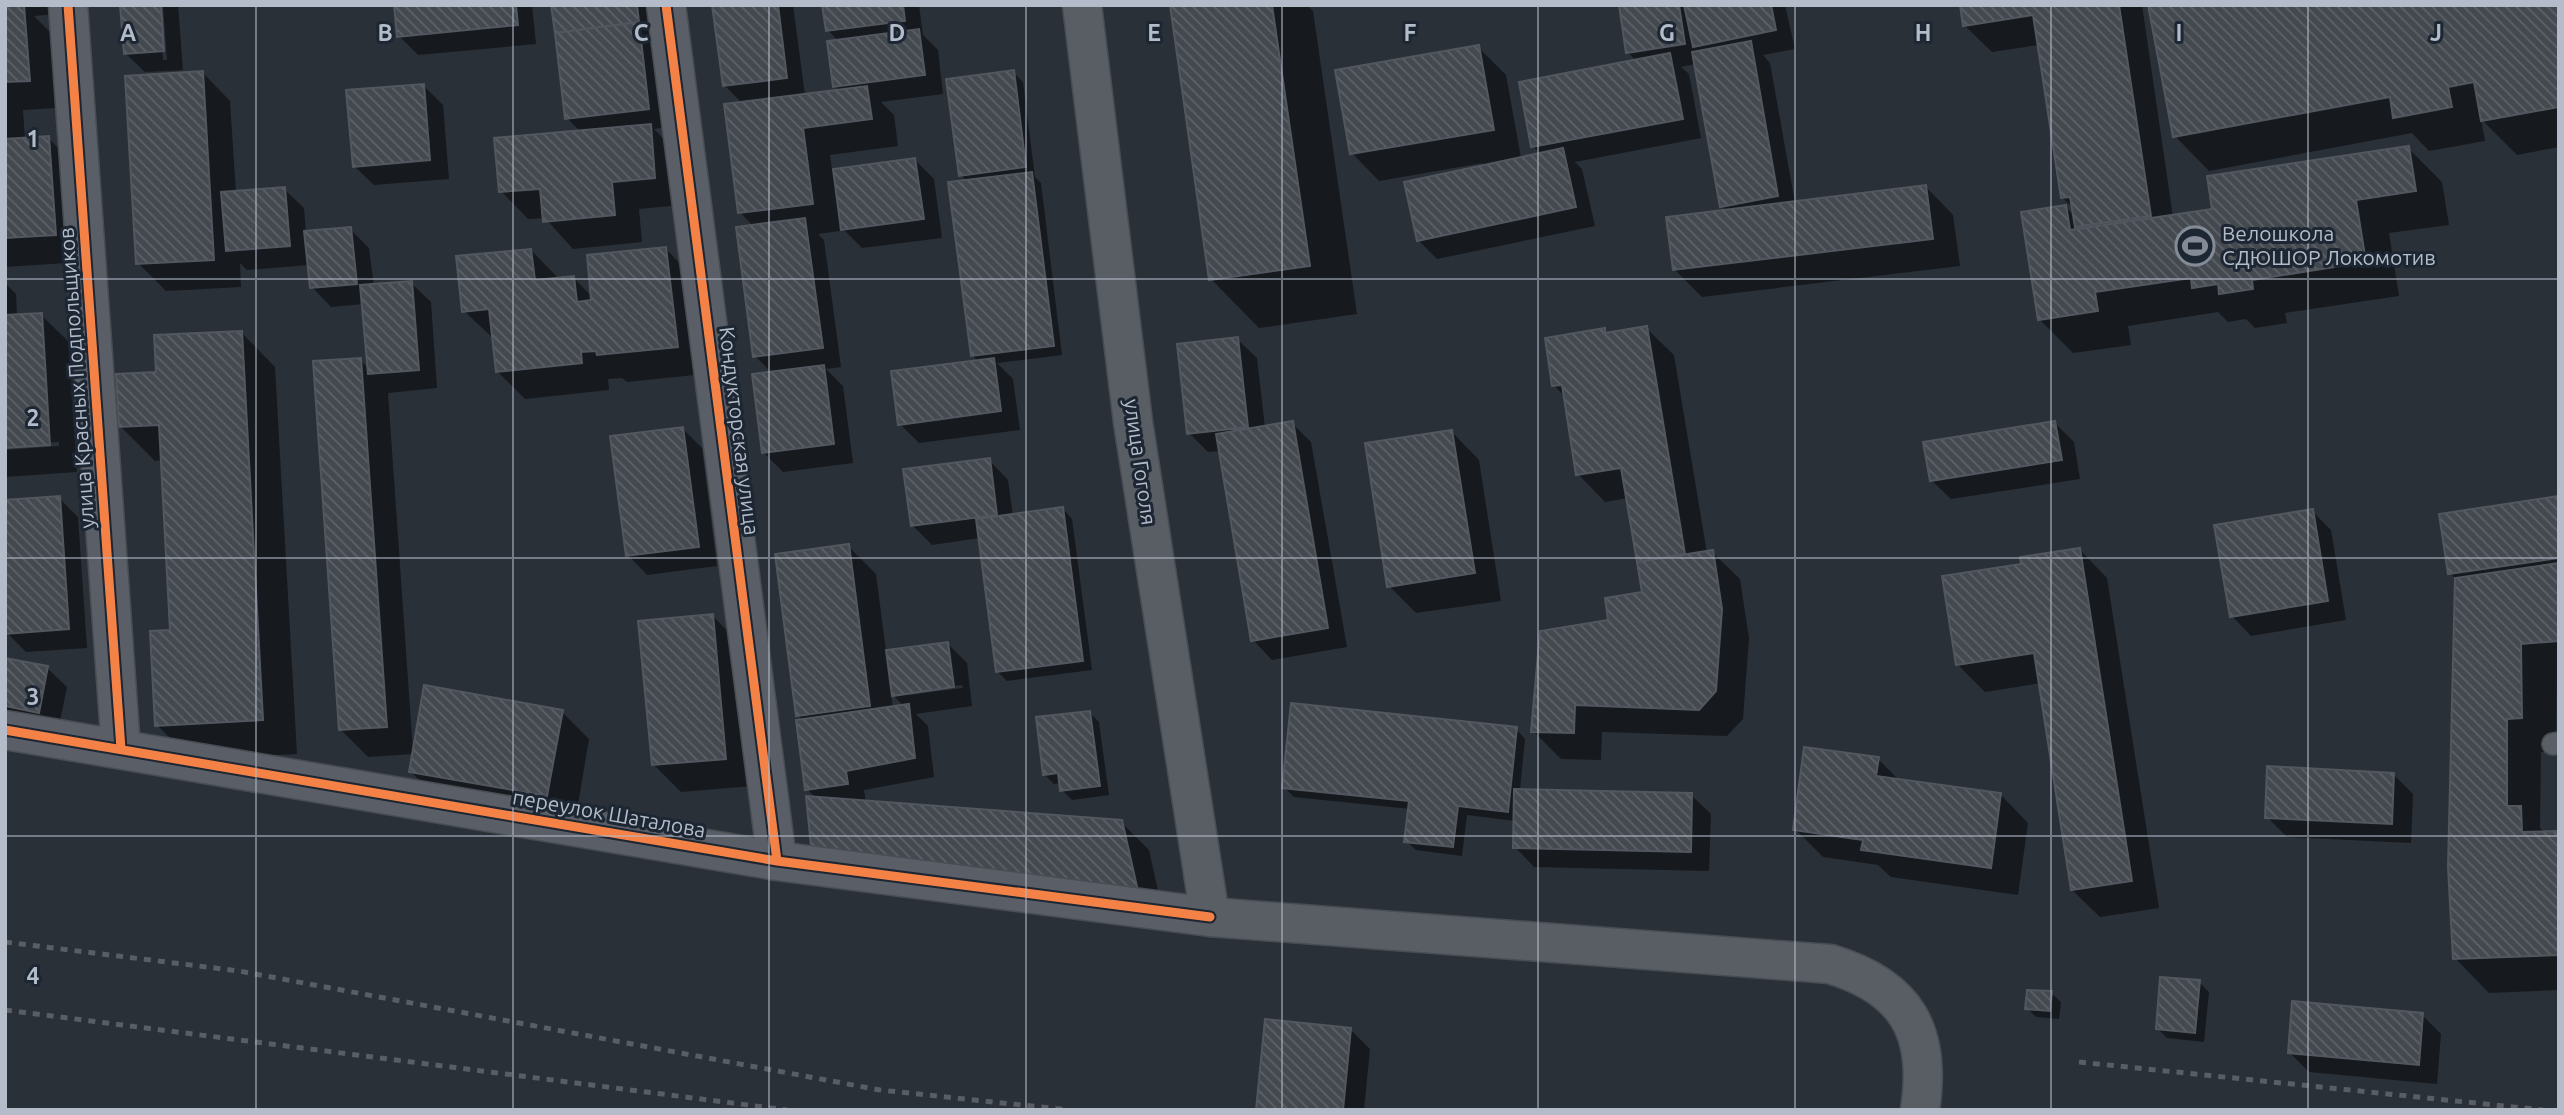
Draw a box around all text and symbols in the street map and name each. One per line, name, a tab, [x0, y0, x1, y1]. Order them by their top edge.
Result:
text: A	[120, 20, 136, 45]
text: B	[377, 20, 393, 45]
text: C	[634, 20, 649, 45]
text: D	[889, 20, 905, 45]
text: E	[1147, 20, 1161, 45]
text: F	[1404, 20, 1417, 45]
text: G	[1659, 20, 1675, 45]
text: H	[1915, 20, 1931, 45]
text: I	[2176, 20, 2182, 45]
text: J	[2430, 20, 2442, 45]
text: 1	[27, 126, 39, 151]
place label: Велошкола СДЮШОР Локомотив	[2222, 221, 2436, 269]
sports icon: Велошкола СДЮШОР Локомотив	[2174, 225, 2216, 267]
street label: улица Красных Подпольщиков	[54, 227, 98, 529]
street label: Кондукторская улица	[715, 325, 765, 536]
street label: улица Гоголя	[1120, 397, 1162, 527]
text: 2	[27, 405, 39, 430]
text: 3	[27, 684, 39, 709]
street label: переулок Шаталова	[511, 784, 708, 842]
text: 4	[27, 963, 40, 988]

